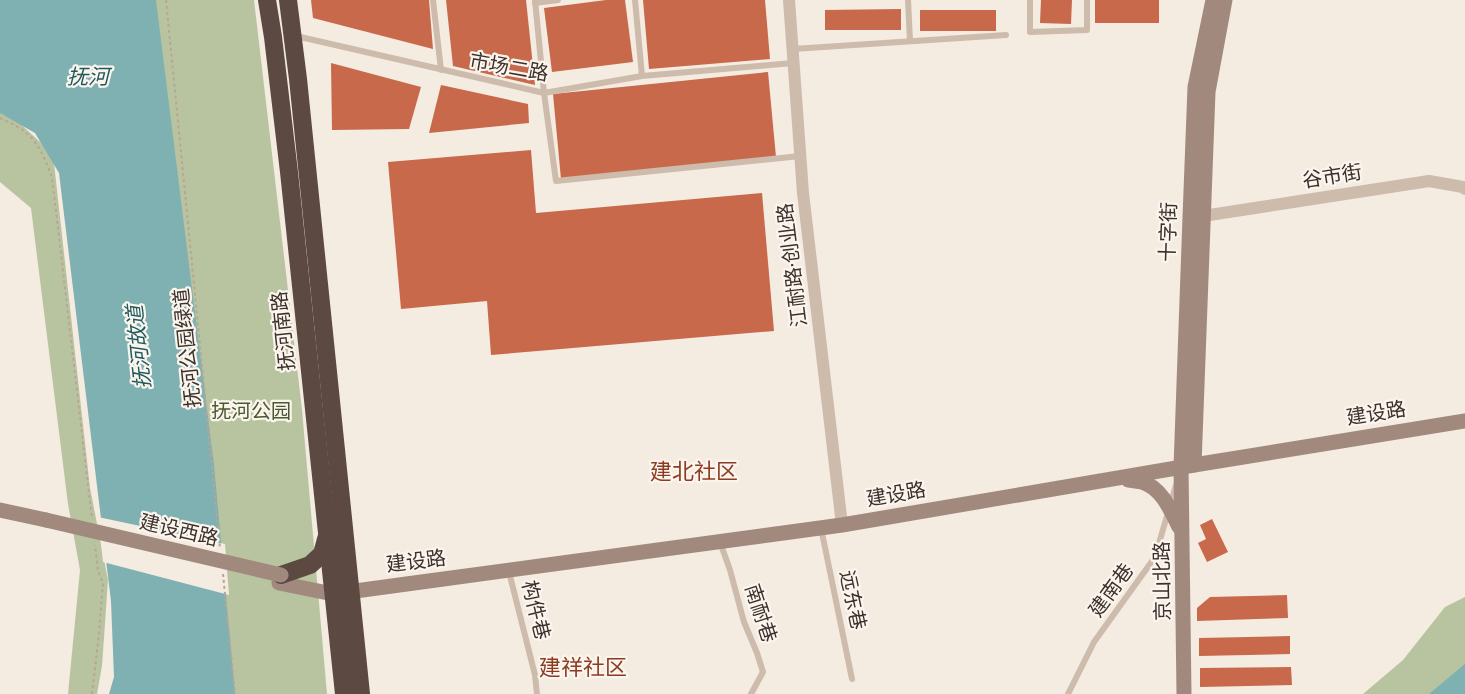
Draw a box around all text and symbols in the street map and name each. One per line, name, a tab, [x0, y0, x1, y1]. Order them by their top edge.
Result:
street label: 市场二路	[467, 46, 551, 87]
water label: 抚河	[67, 62, 113, 91]
street label: 谷市街	[1300, 157, 1364, 194]
street label: 江耐路·创业路	[771, 202, 812, 329]
street label: 十字街	[1153, 202, 1182, 262]
street label: 抚河公园绿道	[167, 287, 206, 409]
street label: 抚河南路	[265, 290, 300, 372]
water label: 抚河故道	[119, 301, 157, 390]
street label: 建设路	[1344, 394, 1408, 431]
park label: 抚河公园	[211, 397, 291, 424]
district label: 建北社区	[650, 456, 738, 486]
street label: 建设路	[864, 475, 928, 512]
street label: 建设西路	[137, 507, 221, 552]
street label: 京山北路	[1147, 541, 1176, 621]
street label: 建设路	[385, 543, 447, 578]
street label: 建南巷	[1082, 558, 1139, 622]
street label: 远东巷	[834, 568, 873, 632]
street label: 构件巷	[516, 578, 557, 642]
street label: 南耐巷	[739, 580, 784, 646]
district label: 建祥社区	[539, 652, 627, 682]

